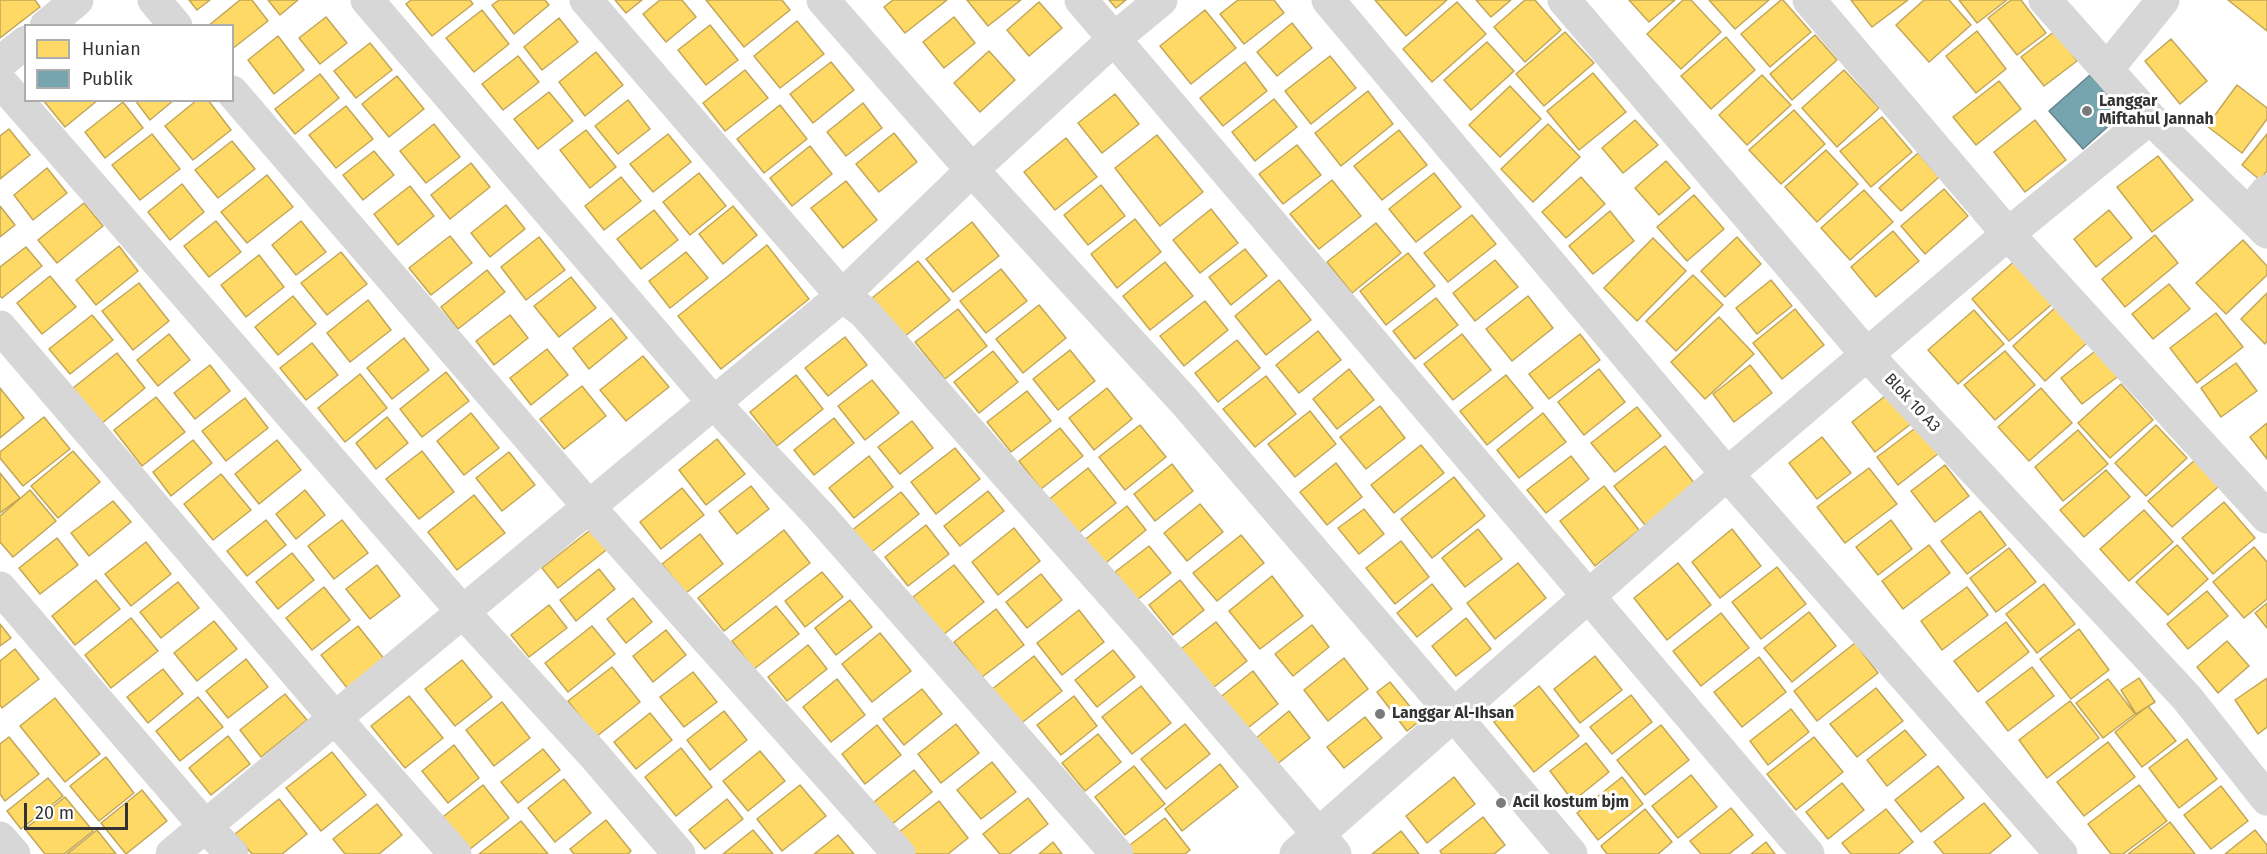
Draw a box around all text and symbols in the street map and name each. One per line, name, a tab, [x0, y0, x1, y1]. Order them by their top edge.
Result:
legend	[24, 24, 234, 102]
text: Hunian	[82, 38, 141, 60]
text: Publik	[82, 68, 133, 90]
place label: Langgar Miftahul Jannah	[2099, 92, 2214, 130]
marker: Langgar Miftahul Jannah	[2080, 104, 2094, 118]
street label: Blok 10 A3	[1880, 370, 1944, 436]
place label: Langgar Al-Ihsan	[1392, 704, 1514, 724]
marker: Langgar Al-Ihsan	[1373, 707, 1387, 721]
scale bar	[27, 791, 130, 829]
place label: Acil kostum bjm	[1513, 793, 1629, 813]
marker: Acil kostum bjm	[1494, 796, 1508, 810]
text: 20 m	[35, 802, 74, 824]

